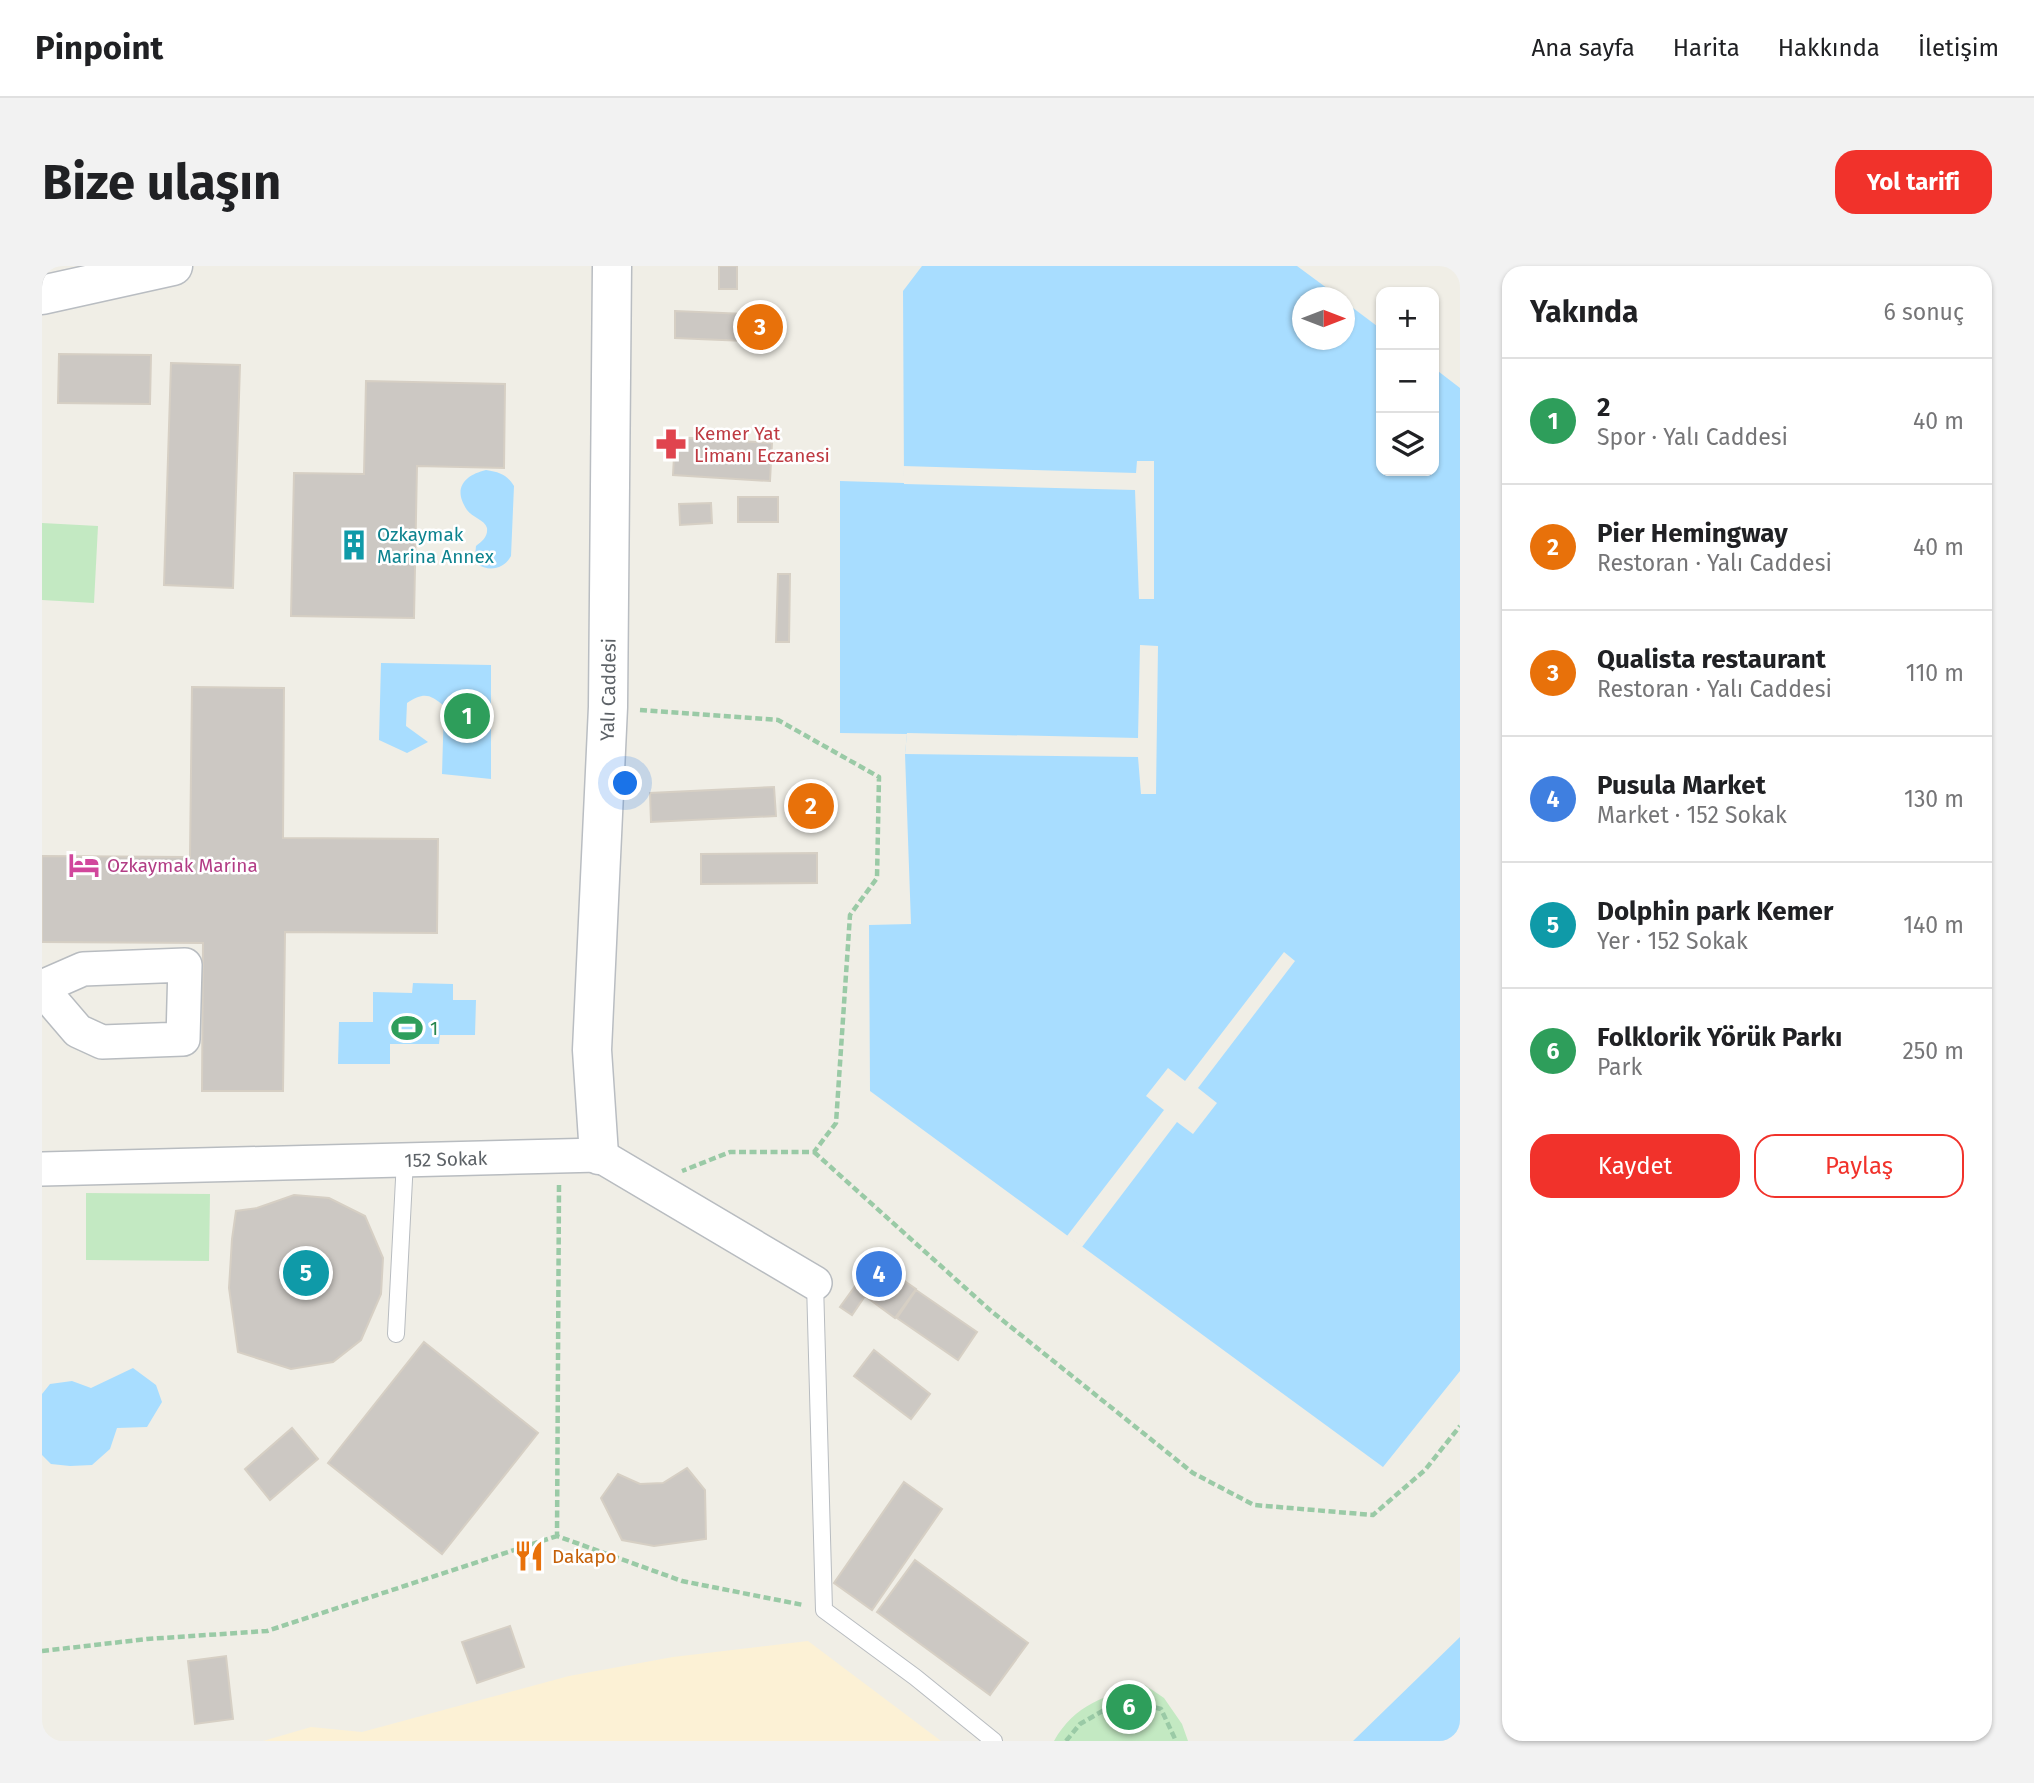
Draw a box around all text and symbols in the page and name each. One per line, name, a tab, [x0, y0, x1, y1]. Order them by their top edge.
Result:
text: Pinpoint	[35, 28, 163, 68]
text: Ana sayfa	[1531, 34, 1635, 62]
text: Harita	[1673, 34, 1740, 62]
text: Hakkında	[1778, 34, 1880, 62]
text: İletişim	[1918, 34, 1999, 62]
button: Yol tarifi	[1835, 150, 1992, 214]
text: Bize ulaşın	[42, 153, 281, 212]
north arrow	[1292, 287, 1355, 350]
map controls	[1376, 287, 1439, 476]
button: +	[1376, 287, 1439, 350]
text: Yakında	[1530, 294, 1638, 330]
text: 6 sonuç	[1884, 298, 1964, 326]
pin: 3	[737, 301, 783, 353]
button: −	[1376, 350, 1439, 413]
text: 2	[1597, 392, 1610, 423]
text: 1	[1548, 407, 1558, 435]
text: 40 m	[1913, 407, 1964, 435]
button: layers	[1376, 413, 1439, 476]
place label: Kemer Yat Limanı Eczanesi	[694, 422, 830, 467]
text: Spor · Yalı Caddesi	[1597, 423, 1788, 451]
pharmacy icon: Kemer Yat Limanı Eczanesi	[654, 427, 688, 461]
text: Pier Hemingway	[1597, 518, 1788, 549]
place label: Ozkaymak Marina Annex	[377, 523, 495, 568]
building icon: Ozkaymak Marina Annex	[337, 528, 371, 562]
text: 2	[1547, 533, 1559, 561]
text: 40 m	[1913, 533, 1964, 561]
text: Restoran · Yalı Caddesi	[1597, 549, 1832, 577]
street label: Yalı Caddesi	[595, 638, 620, 742]
text: Qualista restaurant	[1597, 644, 1826, 675]
text: 3	[1547, 659, 1559, 687]
text: 110 m	[1906, 659, 1964, 687]
text: Restoran · Yalı Caddesi	[1597, 675, 1832, 703]
pin: 1	[444, 690, 490, 742]
your location	[608, 766, 642, 800]
text: Pusula Market	[1597, 770, 1766, 801]
pin: 2	[788, 780, 834, 832]
text: 4	[1547, 785, 1560, 813]
text: 130 m	[1904, 785, 1964, 813]
text: Market · 152 Sokak	[1597, 801, 1787, 829]
hotel icon: Ozkaymak Marina	[67, 848, 101, 882]
place label: Ozkaymak Marina	[107, 854, 258, 877]
text: Dolphin park Kemer	[1597, 896, 1833, 927]
text: 5	[1547, 911, 1559, 939]
text: 140 m	[1903, 911, 1964, 939]
text: Yer · 152 Sokak	[1597, 927, 1748, 955]
sports icon: 1	[390, 1011, 424, 1045]
place label: 1	[430, 1017, 438, 1040]
text: Folklorik Yörük Parkı	[1597, 1022, 1842, 1053]
text: 6	[1547, 1037, 1559, 1065]
text: 250 m	[1902, 1037, 1964, 1065]
text: Park	[1597, 1053, 1642, 1081]
button: Kaydet	[1530, 1134, 1740, 1198]
button: Paylaş	[1754, 1134, 1964, 1198]
street label: 152 Sokak	[404, 1146, 488, 1171]
pin: 5	[283, 1247, 329, 1299]
pin: 4	[856, 1248, 902, 1300]
restaurant icon: Dakapo	[512, 1539, 546, 1573]
place label: Dakapo	[552, 1545, 617, 1568]
pin: 6	[1106, 1681, 1152, 1733]

